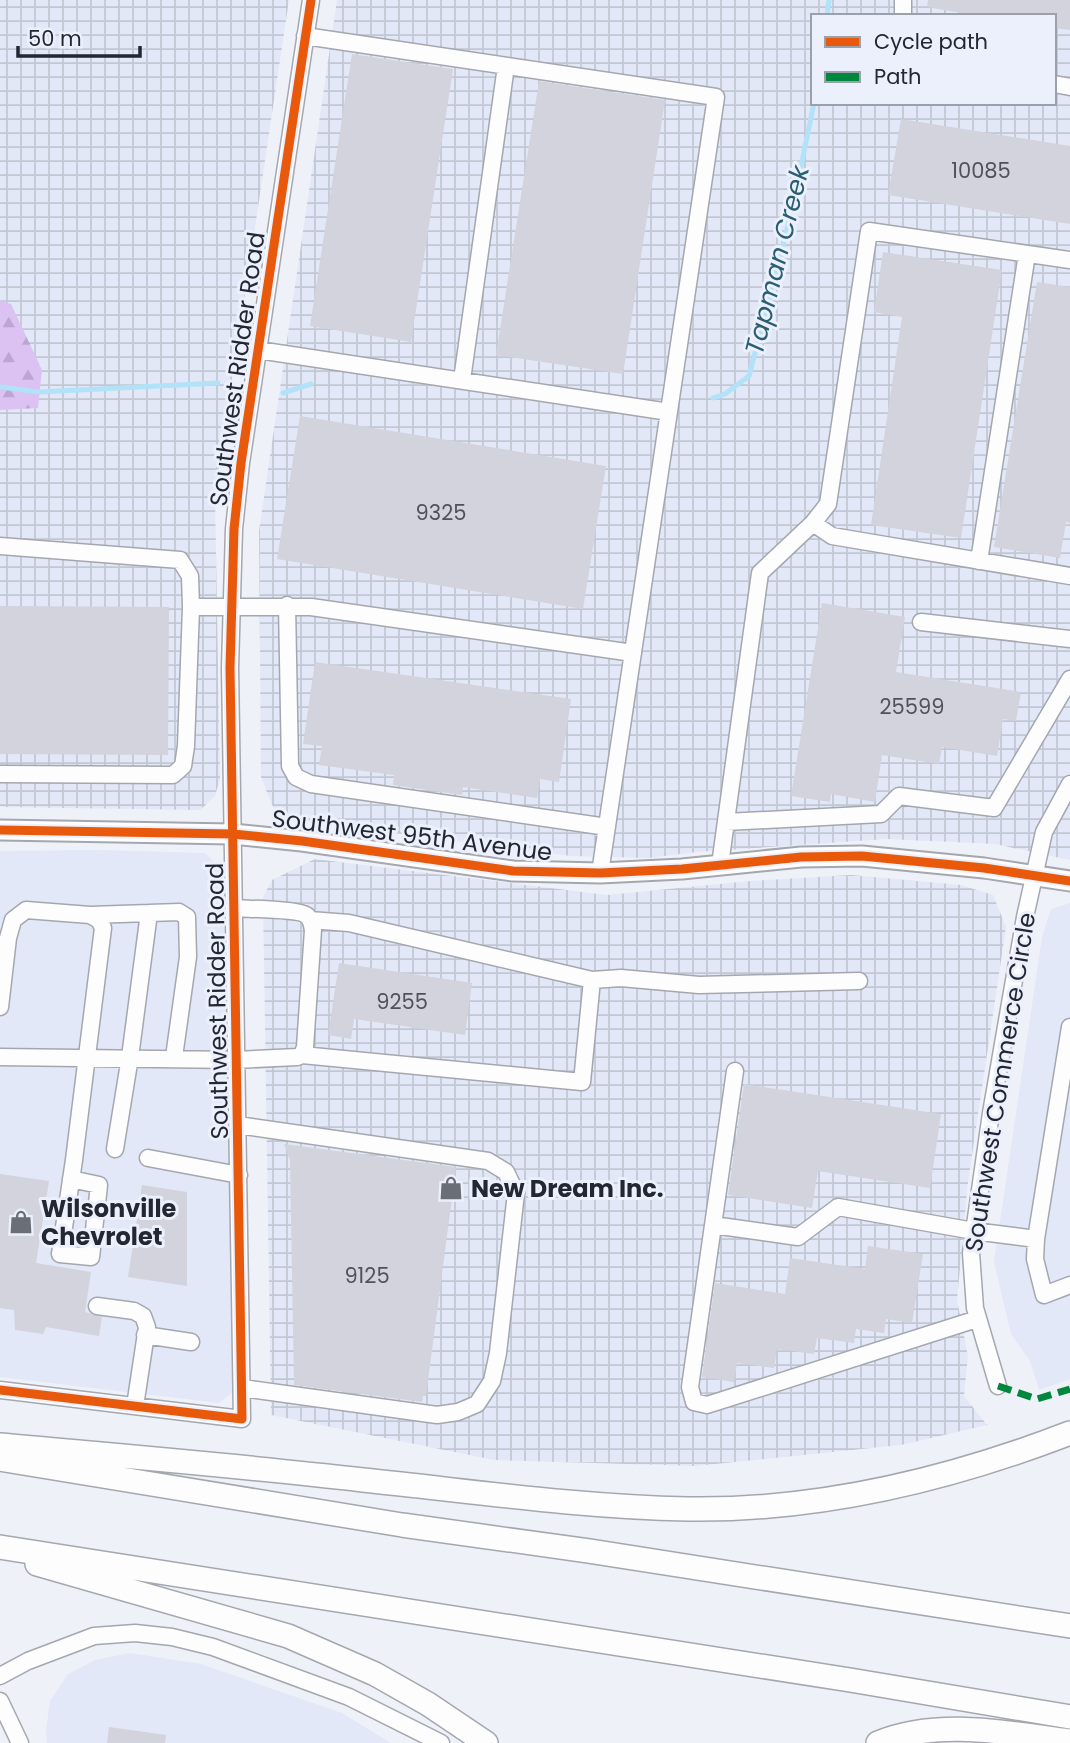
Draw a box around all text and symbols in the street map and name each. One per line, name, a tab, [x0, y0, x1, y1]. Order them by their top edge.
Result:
scale bar	[18, 14, 140, 58]
legend	[811, 14, 1056, 105]
text: 50 m	[28, 24, 82, 53]
text: Cycle path	[874, 27, 988, 56]
text: Path	[874, 62, 921, 91]
house number: 10085	[951, 156, 1011, 185]
water label: Tapman Creek	[736, 160, 818, 358]
street label: Southwest Ridder Road	[201, 230, 273, 508]
house number: 9325	[416, 498, 466, 527]
house number: 25599	[880, 692, 944, 721]
street label: Southwest 95th Avenue	[270, 801, 554, 869]
street label: Southwest Ridder Road	[198, 862, 236, 1140]
street label: Southwest Commerce Circle	[957, 910, 1043, 1254]
house number: 9255	[376, 987, 428, 1016]
place label: New Dream Inc.	[471, 1172, 664, 1205]
shop icon: New Dream Inc.	[437, 1174, 465, 1202]
place label: Wilsonville Chevrolet	[41, 1192, 177, 1253]
shop icon: Wilsonville Chevrolet	[7, 1208, 35, 1236]
house number: 9125	[344, 1261, 390, 1290]

